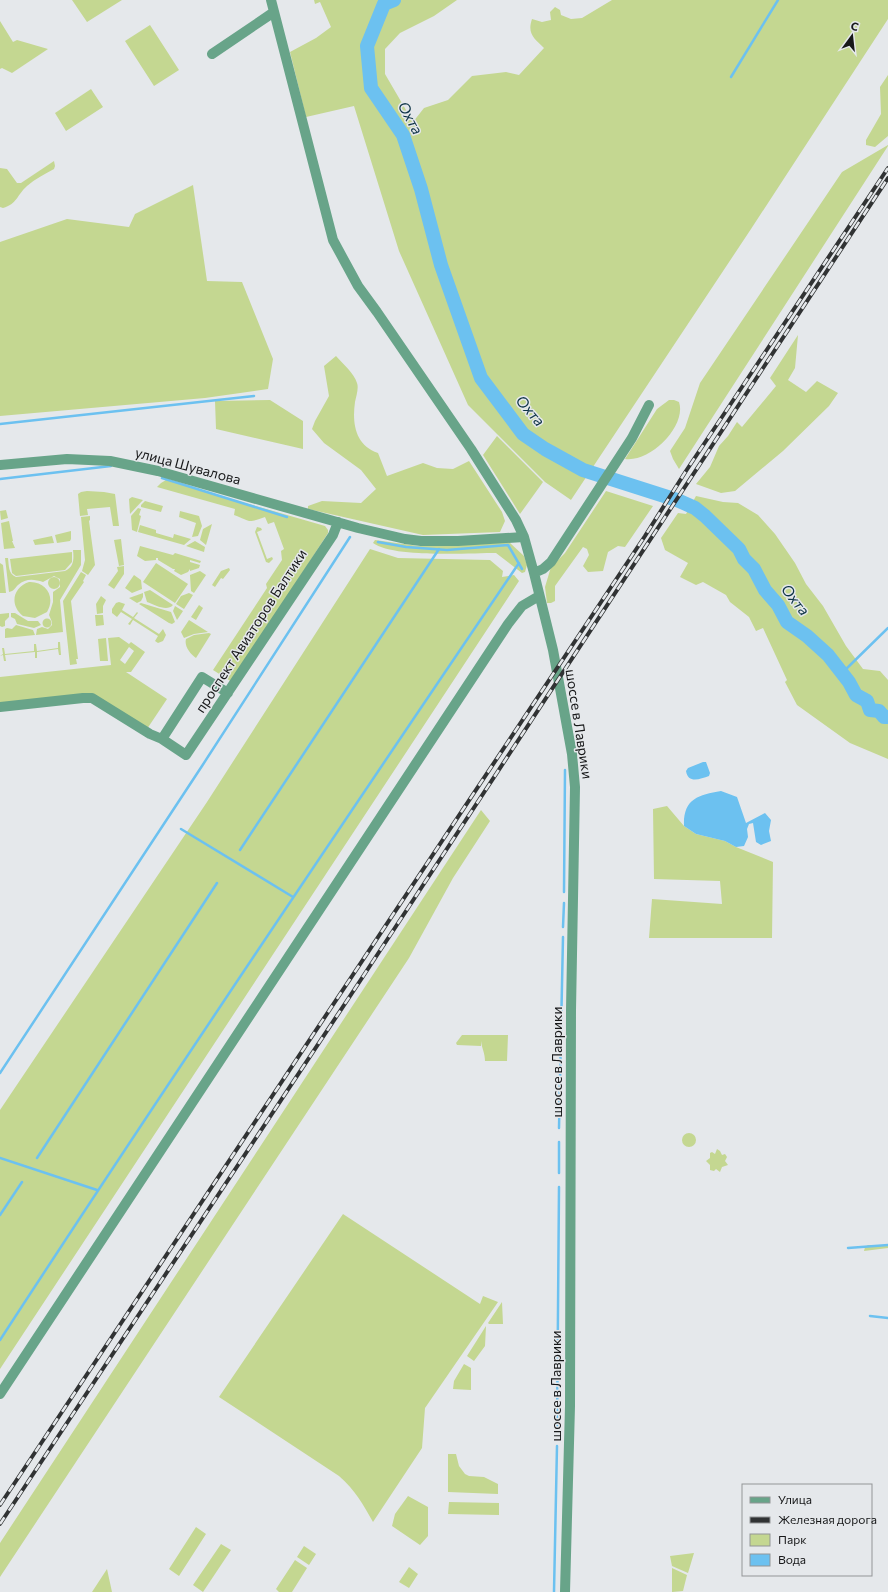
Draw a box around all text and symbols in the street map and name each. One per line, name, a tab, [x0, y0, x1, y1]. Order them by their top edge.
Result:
north arrow	[832, 16, 872, 56]
text: С	[849, 19, 860, 33]
water label: Охта	[395, 98, 427, 137]
water label: Охта	[513, 391, 549, 430]
street label: улица Шувалова	[133, 443, 243, 488]
street label: проспект Авиаторов Балтики	[191, 546, 310, 716]
water label: Охта	[778, 580, 814, 619]
street label: шоссе в Лаврики	[562, 668, 597, 780]
street label: шоссе в Лаврики	[548, 1007, 565, 1117]
street label: шоссе в Лаврики	[547, 1331, 564, 1441]
legend	[742, 1484, 872, 1576]
text: Улица	[778, 1492, 812, 1506]
text: Железная дорога	[778, 1512, 877, 1526]
text: Парк	[778, 1532, 807, 1546]
text: Вода	[778, 1552, 806, 1566]

